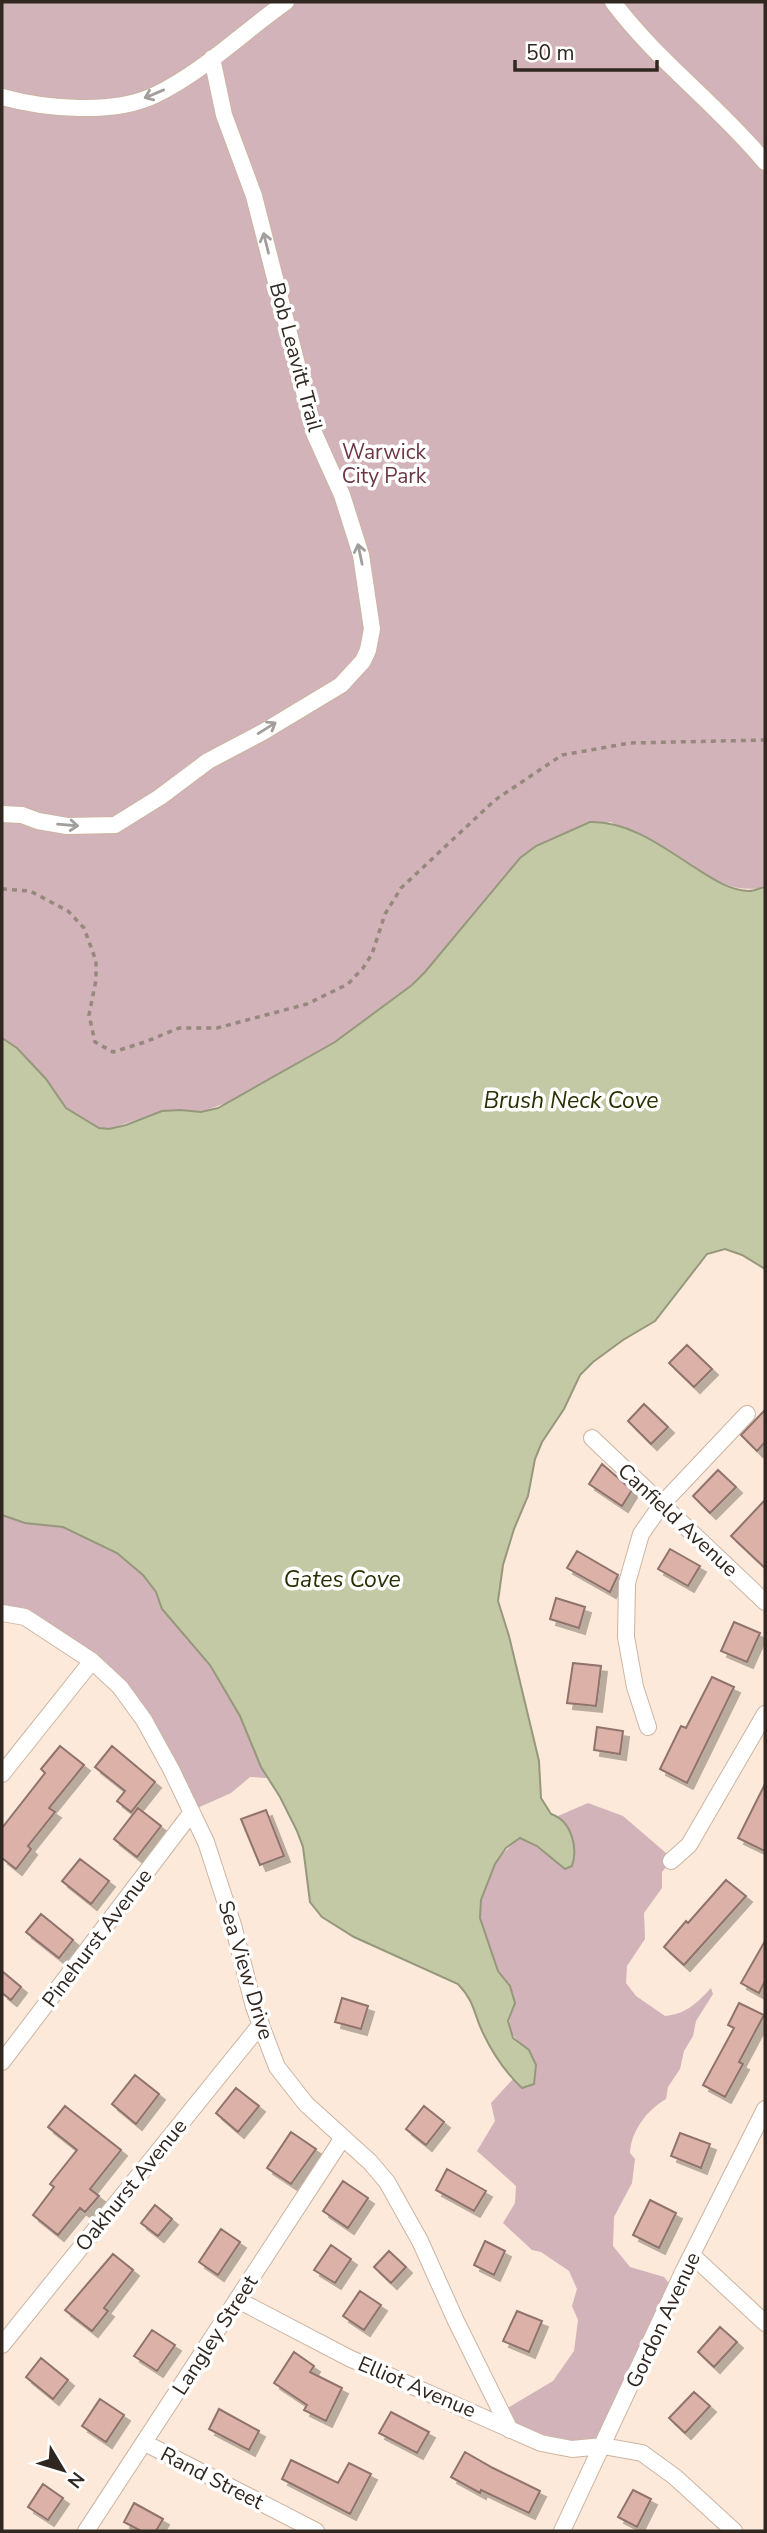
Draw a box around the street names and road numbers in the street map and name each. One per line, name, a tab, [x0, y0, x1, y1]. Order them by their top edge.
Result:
street label: Bob Leavitt Trail	[263, 279, 330, 435]
street label: Canfield Avenue	[612, 1457, 744, 1583]
street label: Pinehurst Avenue	[36, 1863, 158, 2013]
street label: Sea View Drive	[212, 1897, 280, 2043]
street label: Oakhurst Avenue	[69, 2113, 193, 2257]
street label: Gordon Avenue	[619, 2247, 707, 2393]
street label: Langley Street	[166, 2269, 265, 2400]
street label: Elliot Avenue	[354, 2350, 480, 2424]
street label: Rand Street	[156, 2440, 269, 2516]

